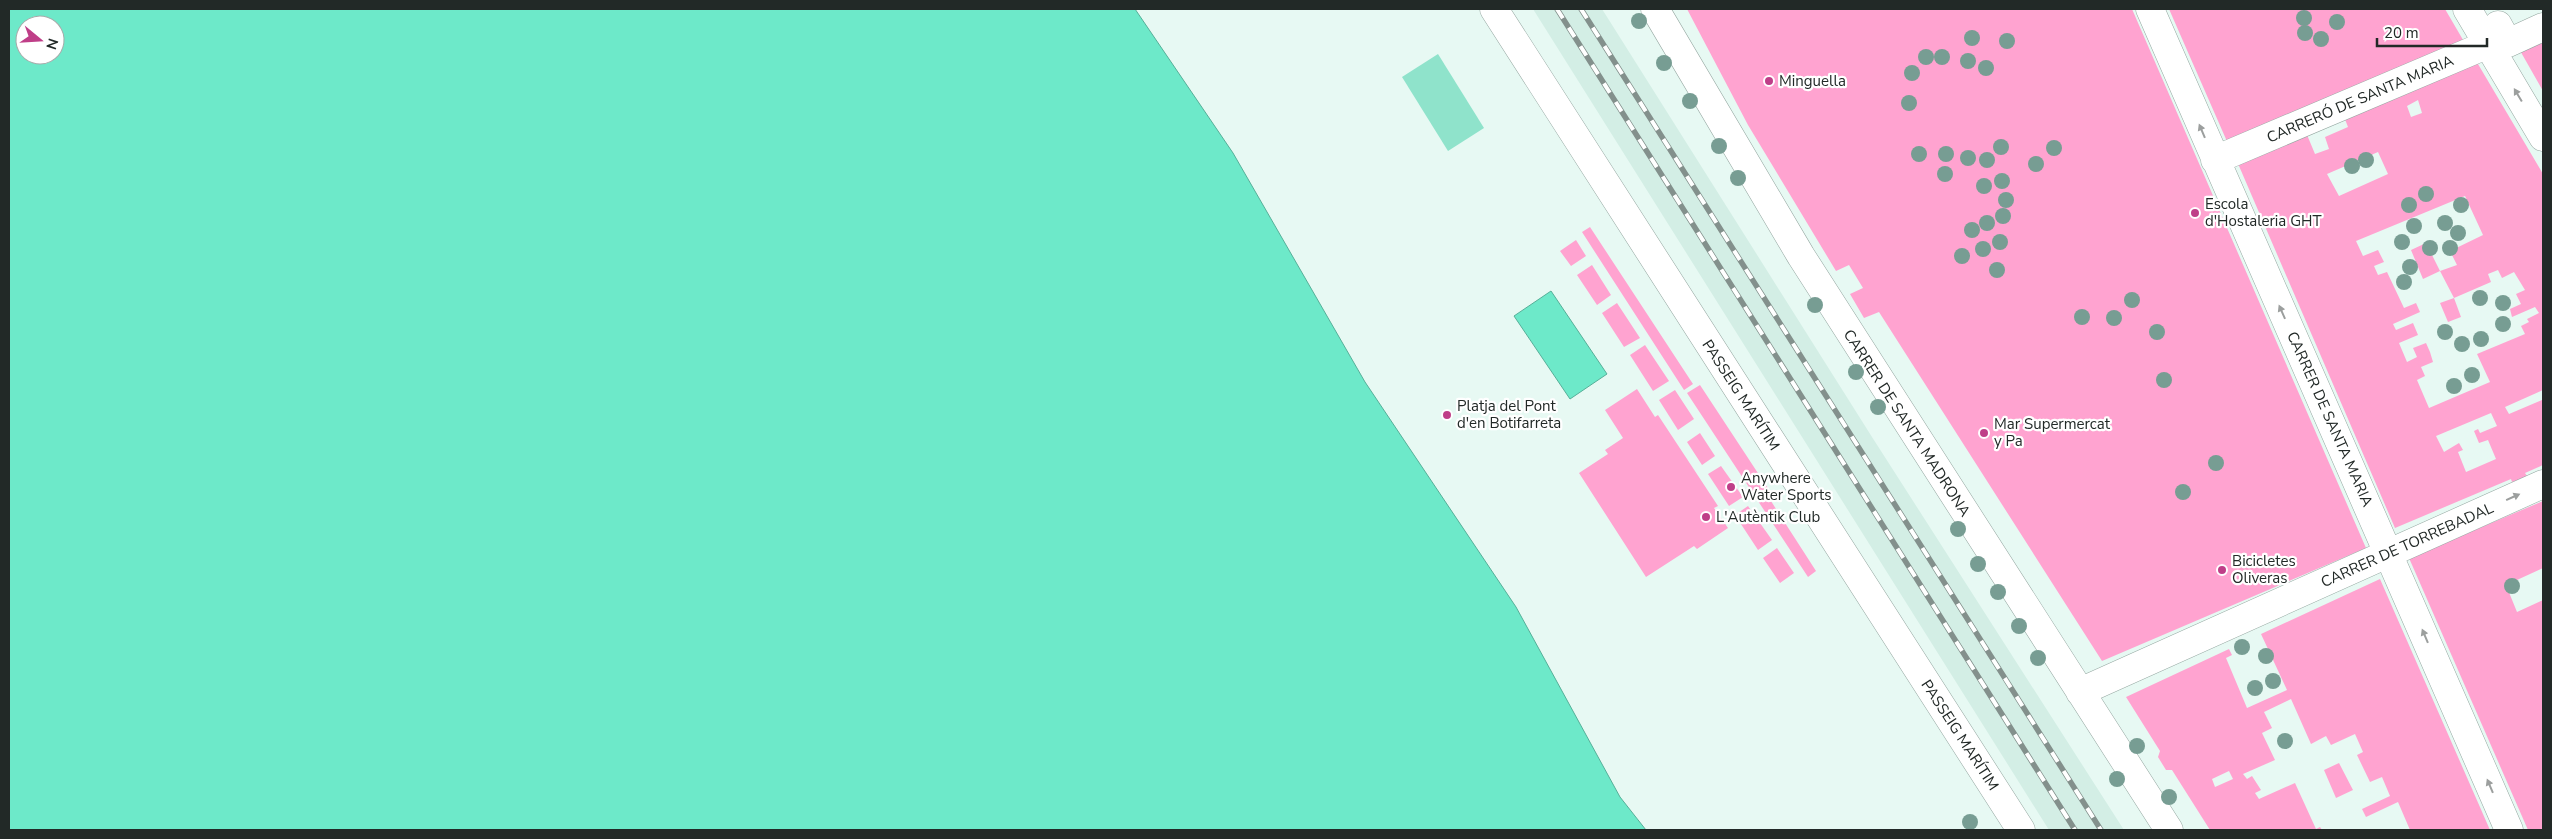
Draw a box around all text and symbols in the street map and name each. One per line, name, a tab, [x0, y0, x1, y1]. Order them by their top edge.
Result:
north arrow	[15, 15, 65, 65]
scale bar	[2377, 15, 2487, 47]
text: 20 m	[2384, 23, 2419, 43]
text: N	[41, 36, 63, 52]
street label: CARRERÓ DE SANTA MARIA	[2263, 50, 2457, 147]
place label: Minguella	[1779, 71, 1846, 91]
marker: Minguella	[1763, 75, 1775, 87]
one-way arrow	[2514, 89, 2523, 102]
one-way arrow	[2198, 124, 2206, 138]
place label: Escola d'Hostaleria GHT	[2205, 194, 2322, 231]
marker: Escola d'Hostaleria GHT	[2189, 207, 2201, 219]
one-way arrow	[2277, 305, 2285, 319]
street label: CARRER DE SANTA MADRONA	[1839, 326, 1975, 521]
street label: CARRER DE SANTA MARIA	[2282, 328, 2378, 510]
street label: PASSEIG MARÍTIM	[1698, 336, 1784, 454]
place label: Platja del Pont d'en Botifarreta	[1457, 396, 1561, 433]
marker: Platja del Pont d'en Botifarreta	[1441, 409, 1453, 421]
place label: Mar Supermercat y Pa	[1994, 414, 2111, 451]
marker: Mar Supermercat y Pa	[1978, 427, 1990, 439]
place label: Anywhere Water Sports	[1741, 468, 1832, 505]
marker: Anywhere Water Sports	[1725, 481, 1737, 493]
one-way arrow	[2506, 493, 2520, 501]
street label: CARRER DE TORREBADAL	[2318, 498, 2496, 592]
place label: L'Autèntik Club	[1716, 507, 1821, 527]
marker: L'Autèntik Club	[1700, 511, 1712, 523]
place label: Bicicletes Oliveras	[2232, 551, 2296, 588]
marker: Bicicletes Oliveras	[2216, 564, 2228, 576]
one-way arrow	[2421, 629, 2429, 643]
street label: PASSEIG MARÍTIM	[1917, 676, 2003, 794]
one-way arrow	[2485, 778, 2493, 793]

